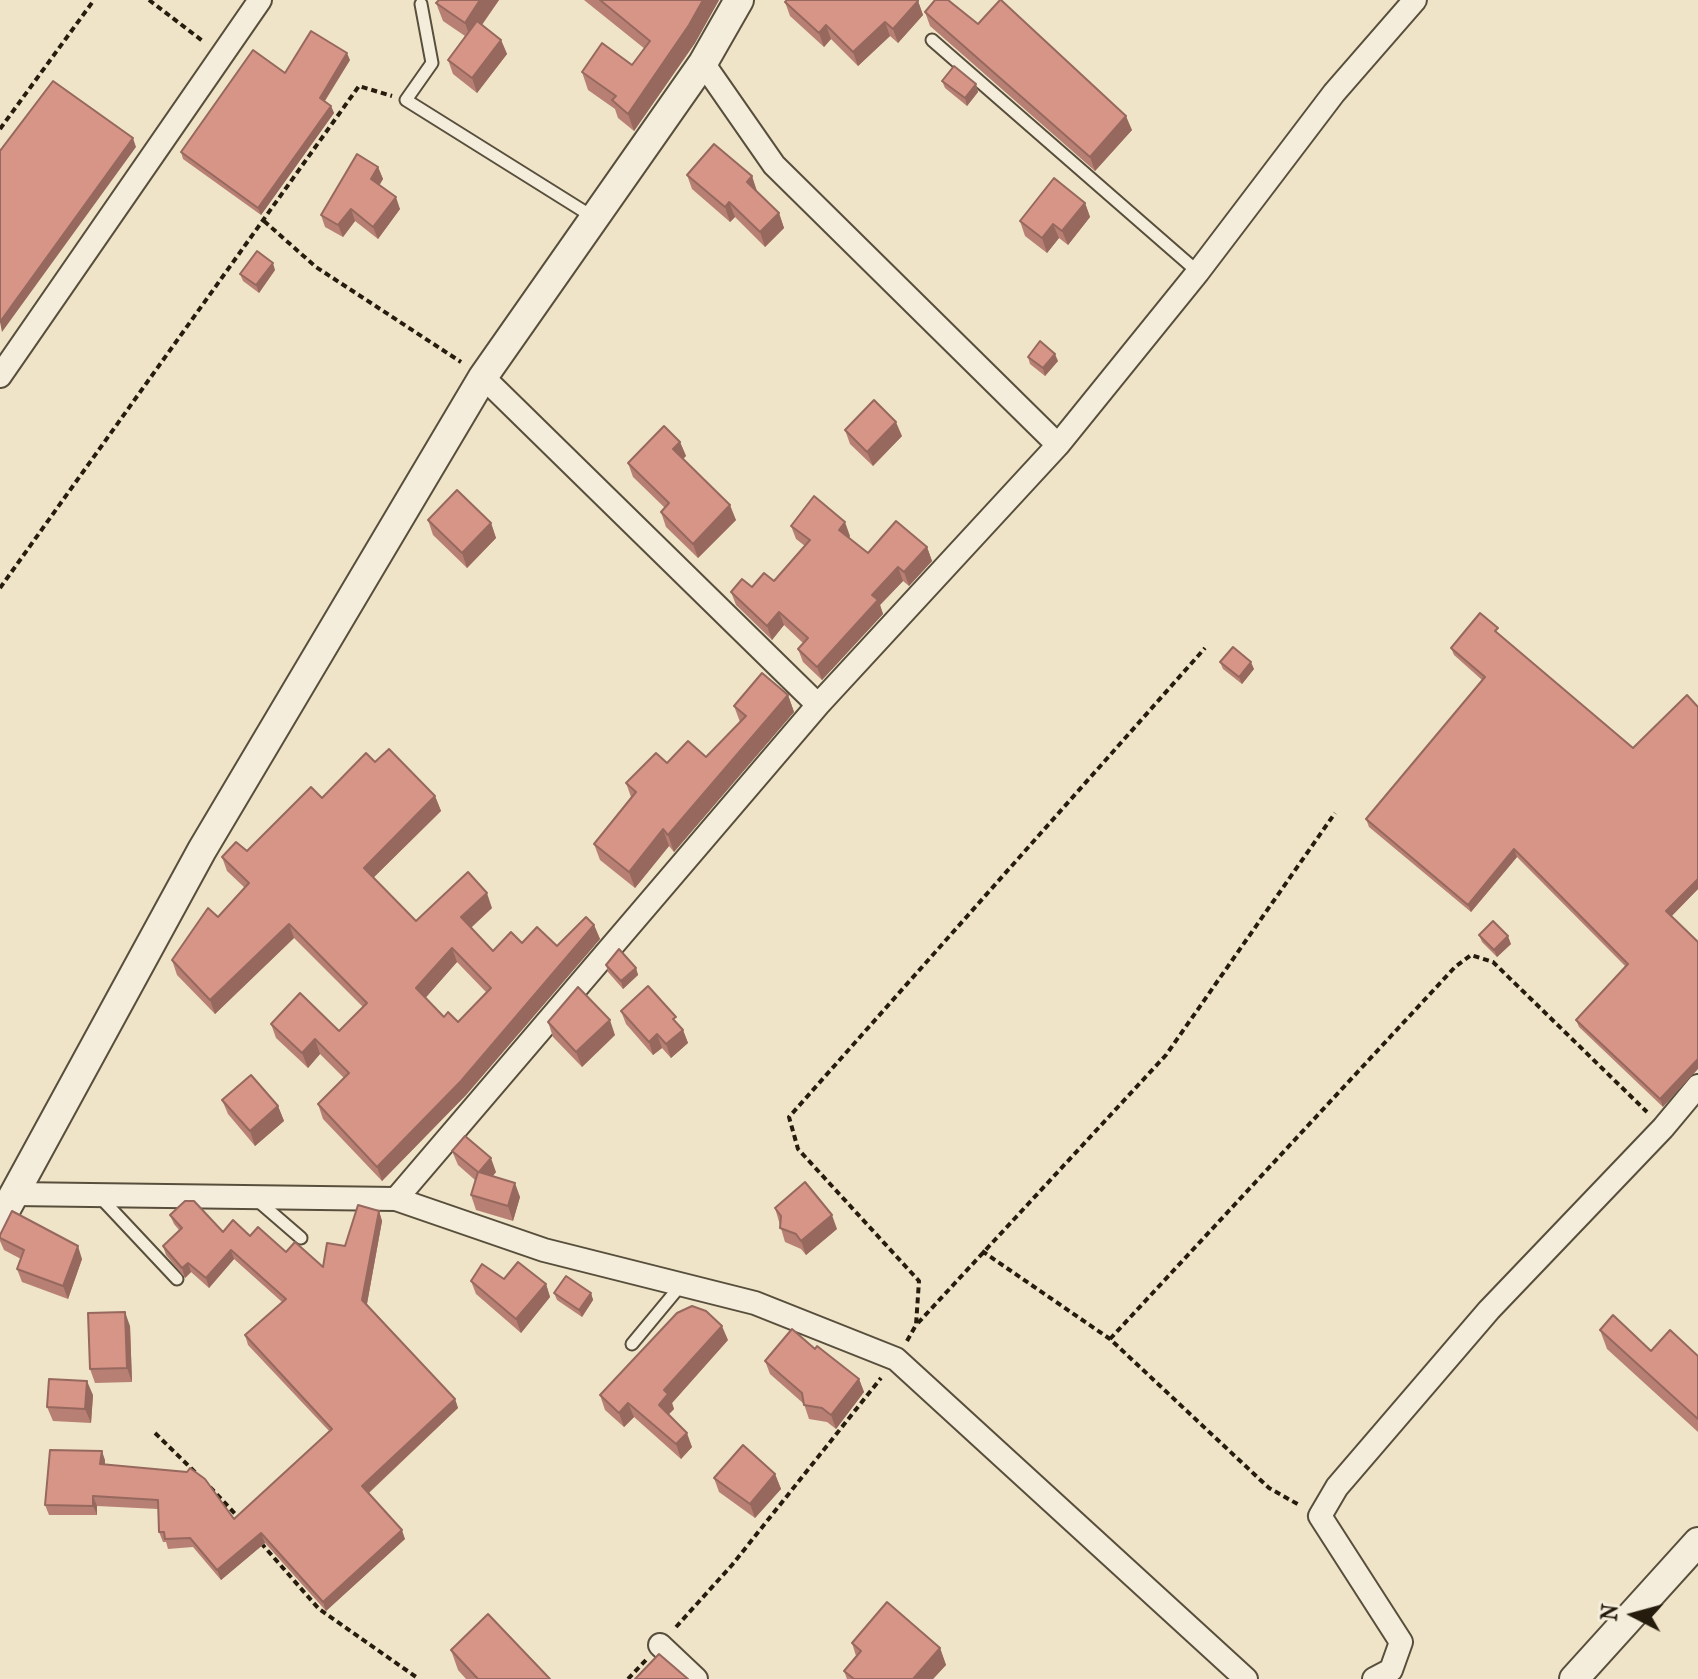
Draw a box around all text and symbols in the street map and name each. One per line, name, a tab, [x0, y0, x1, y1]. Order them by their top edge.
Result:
north arrow	[1594, 1575, 1674, 1655]
text: N	[1596, 1603, 1624, 1622]

